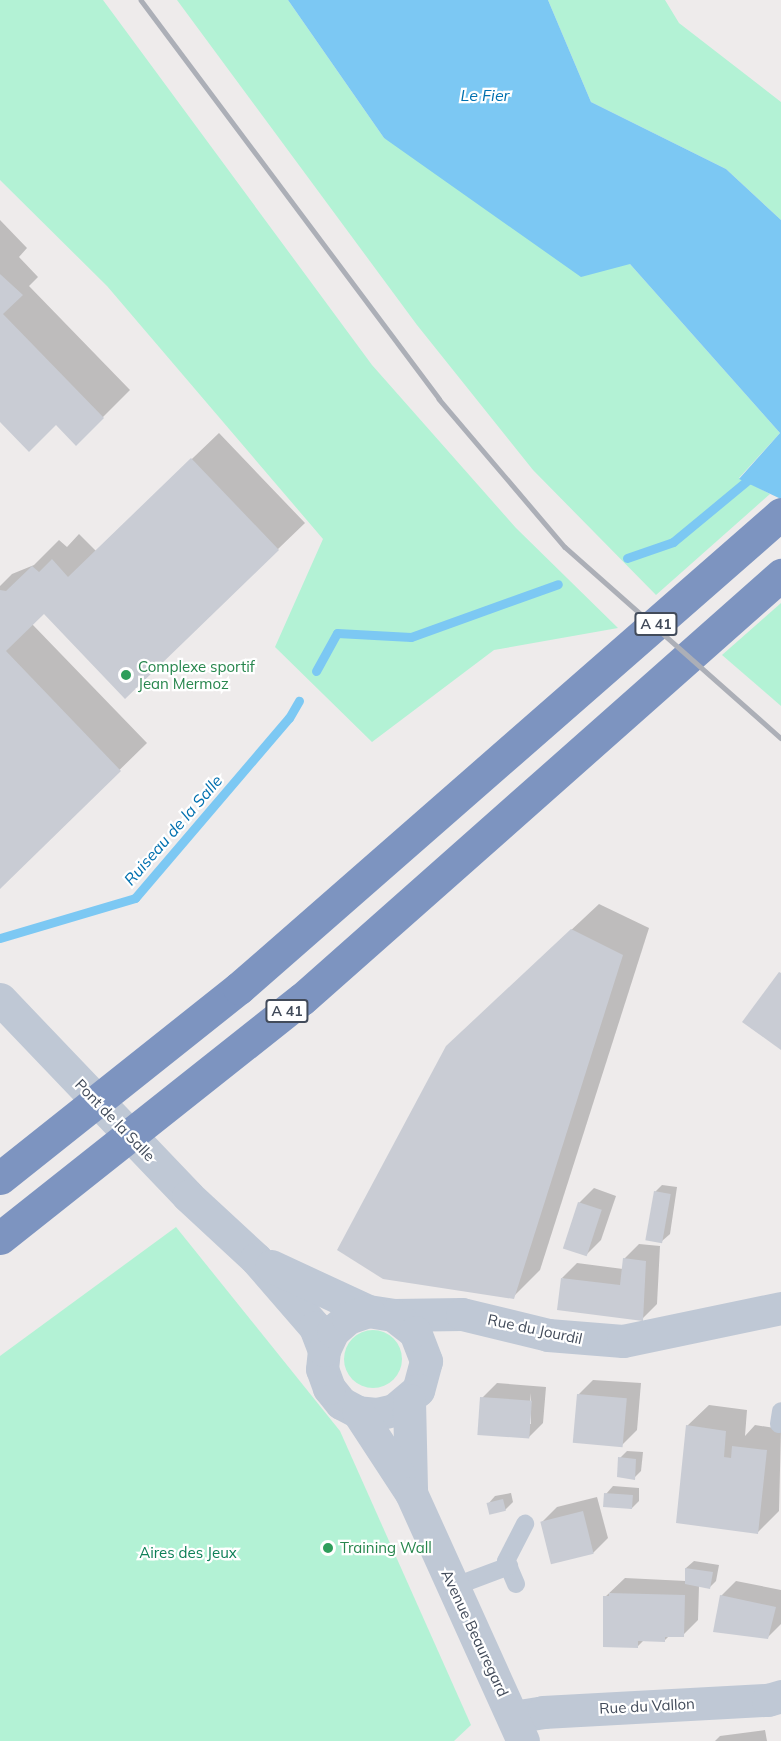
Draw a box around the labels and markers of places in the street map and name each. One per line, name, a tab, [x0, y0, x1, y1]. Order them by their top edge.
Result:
place label: Complexe sportif Jean Mermoz	[138, 657, 255, 692]
marker: Complexe sportif Jean Mermoz	[119, 668, 133, 682]
place label: Training Wall	[340, 1539, 432, 1557]
marker: Training Wall	[321, 1541, 335, 1555]

